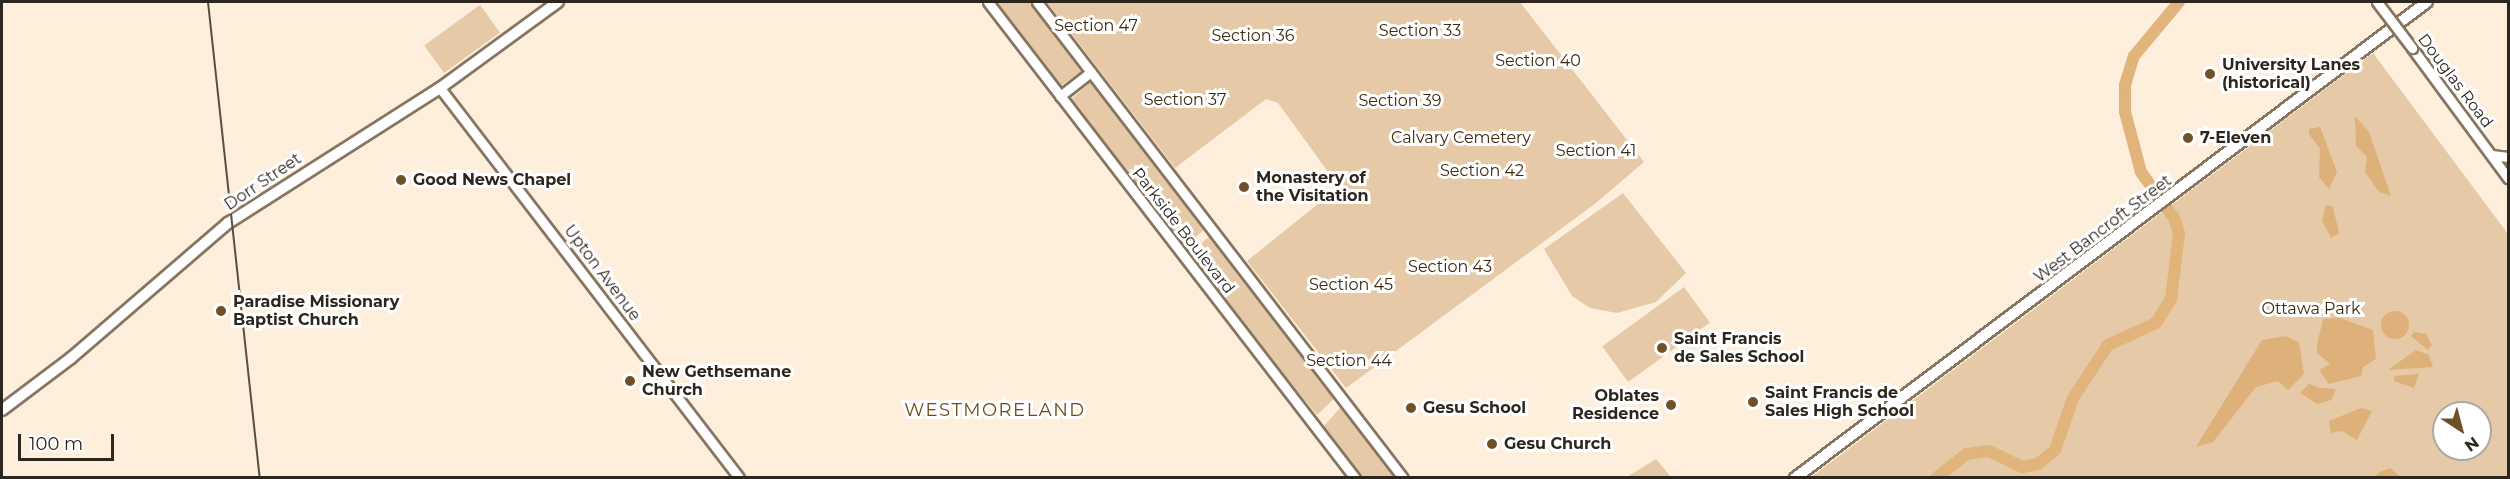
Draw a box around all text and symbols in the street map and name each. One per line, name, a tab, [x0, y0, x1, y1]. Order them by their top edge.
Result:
park label: Section 47	[1054, 16, 1138, 36]
park label: Section 33	[1379, 21, 1461, 41]
park label: Section 36	[1211, 26, 1295, 46]
street label: Douglas Road	[2413, 30, 2497, 132]
park label: Section 40	[1495, 51, 1581, 71]
place label: University Lanes (historical)	[2222, 55, 2360, 93]
marker: University Lanes (historical)	[2203, 67, 2217, 81]
park label: Section 37	[1144, 90, 1226, 110]
park label: Section 39	[1358, 91, 1442, 111]
park label: Calvary Cemetery	[1391, 128, 1531, 148]
place label: 7-Eleven	[2200, 128, 2271, 148]
marker: 7-Eleven	[2181, 131, 2195, 145]
park label: Section 41	[1556, 141, 1636, 161]
street label: Dorr Street	[221, 149, 305, 215]
park label: Section 42	[1440, 161, 1524, 181]
street label: Parkside Boulevard	[1128, 164, 1238, 298]
place label: Monastery of the Visitation	[1256, 168, 1369, 206]
place label: Good News Chapel	[413, 170, 571, 190]
street label: West Bancroft Street	[2030, 171, 2176, 287]
marker: Good News Chapel	[394, 173, 408, 187]
marker: Monastery of the Visitation	[1237, 180, 1251, 194]
street label: Upton Avenue	[560, 221, 644, 325]
park label: Section 43	[1408, 257, 1492, 277]
park label: Section 45	[1309, 275, 1393, 295]
place label: Paradise Missionary Baptist Church	[233, 292, 399, 330]
park label: Ottawa Park	[2261, 299, 2361, 319]
marker: Paradise Missionary Baptist Church	[214, 304, 228, 318]
place label: Saint Francis de Sales School	[1674, 329, 1804, 367]
marker: Saint Francis de Sales School	[1655, 341, 1669, 355]
park label: Section 44	[1306, 351, 1392, 371]
place label: New Gethsemane Church	[642, 362, 791, 400]
marker: New Gethsemane Church	[623, 374, 637, 388]
place label: Saint Francis de Sales High School	[1765, 383, 1914, 421]
place label: Oblates Residence	[1572, 386, 1659, 424]
marker: Saint Francis de Sales High School	[1746, 395, 1760, 409]
place label: Gesu School	[1423, 398, 1526, 418]
marker: Oblates Residence	[1664, 398, 1678, 412]
district label: WESTMORELAND	[904, 399, 1086, 421]
marker: Gesu School	[1404, 401, 1418, 415]
north arrow	[2432, 401, 2492, 461]
scale bar	[21, 422, 117, 460]
text: 100 m	[29, 433, 83, 455]
text: N	[2461, 433, 2483, 456]
place label: Gesu Church	[1504, 434, 1611, 454]
marker: Gesu Church	[1485, 437, 1499, 451]

